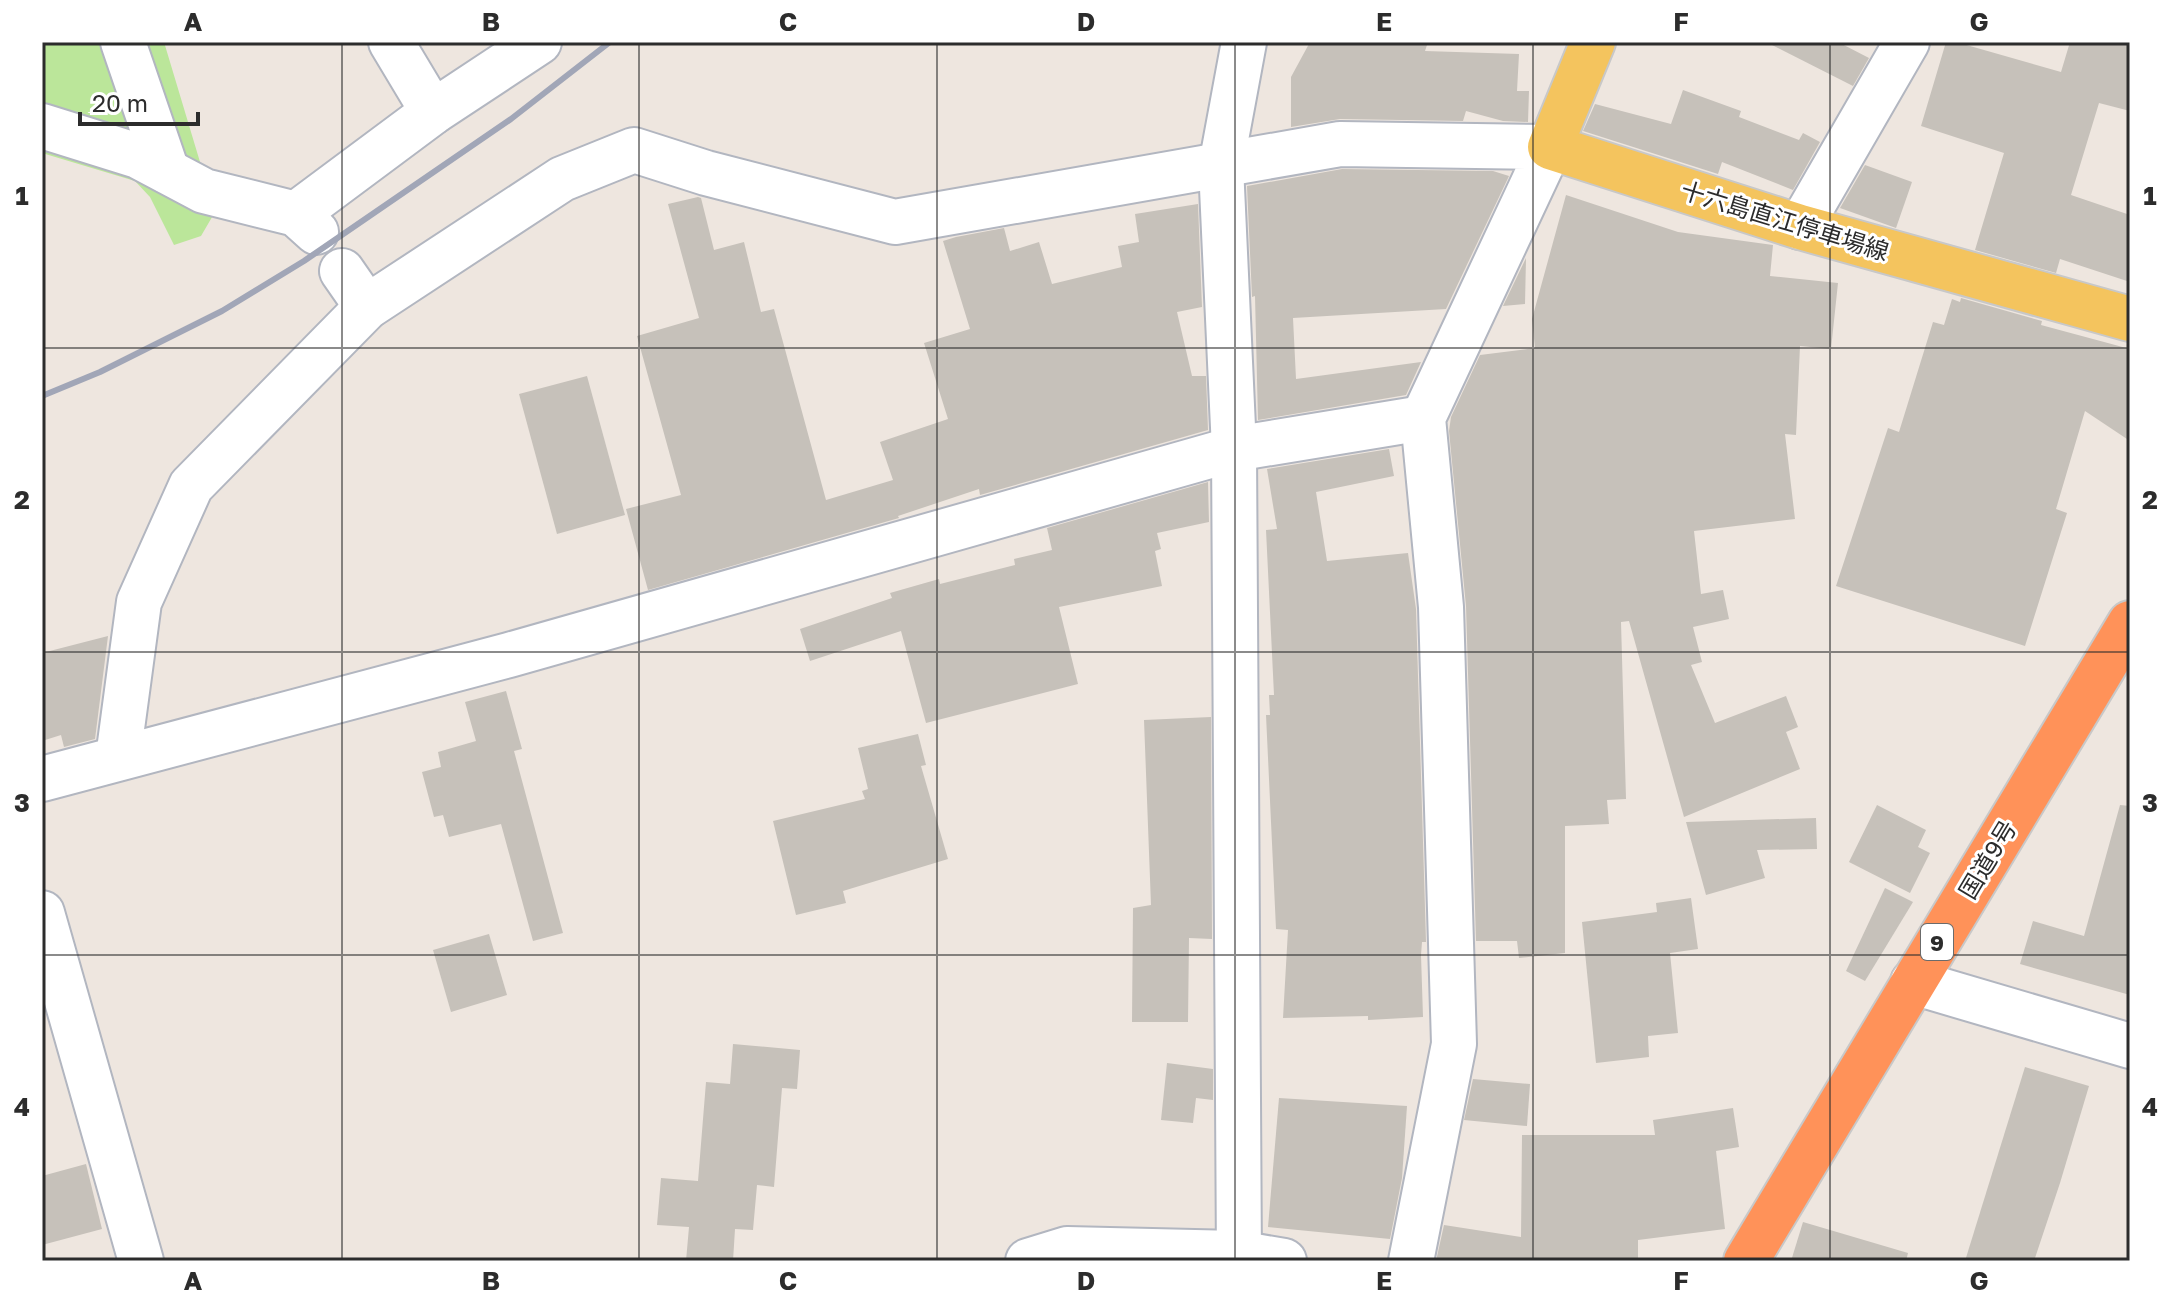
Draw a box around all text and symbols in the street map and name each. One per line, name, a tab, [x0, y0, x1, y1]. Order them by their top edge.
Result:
text: A	[184, 6, 203, 37]
text: B	[482, 6, 500, 37]
text: C	[779, 6, 797, 37]
text: D	[1077, 6, 1095, 37]
text: E	[1376, 6, 1392, 37]
text: F	[1673, 6, 1689, 37]
text: G	[1969, 6, 1989, 37]
scale bar	[80, 76, 198, 126]
text: 20 m	[92, 88, 148, 117]
street label: 十六島直江停車場線	[1677, 175, 1893, 265]
text: 1	[15, 180, 29, 211]
text: 1	[2143, 180, 2157, 211]
text: 2	[14, 484, 30, 515]
text: 2	[2142, 484, 2158, 515]
text: 3	[14, 787, 30, 818]
text: 3	[2142, 787, 2158, 818]
street label: 国道9号	[1952, 814, 2022, 904]
road number: 9	[1921, 924, 1953, 960]
text: 4	[14, 1091, 30, 1122]
text: 4	[2142, 1091, 2158, 1122]
text: A	[184, 1265, 203, 1296]
text: B	[482, 1265, 500, 1296]
text: C	[779, 1265, 797, 1296]
text: D	[1077, 1265, 1095, 1296]
text: E	[1376, 1265, 1392, 1296]
text: F	[1673, 1265, 1689, 1296]
text: G	[1969, 1265, 1989, 1296]

